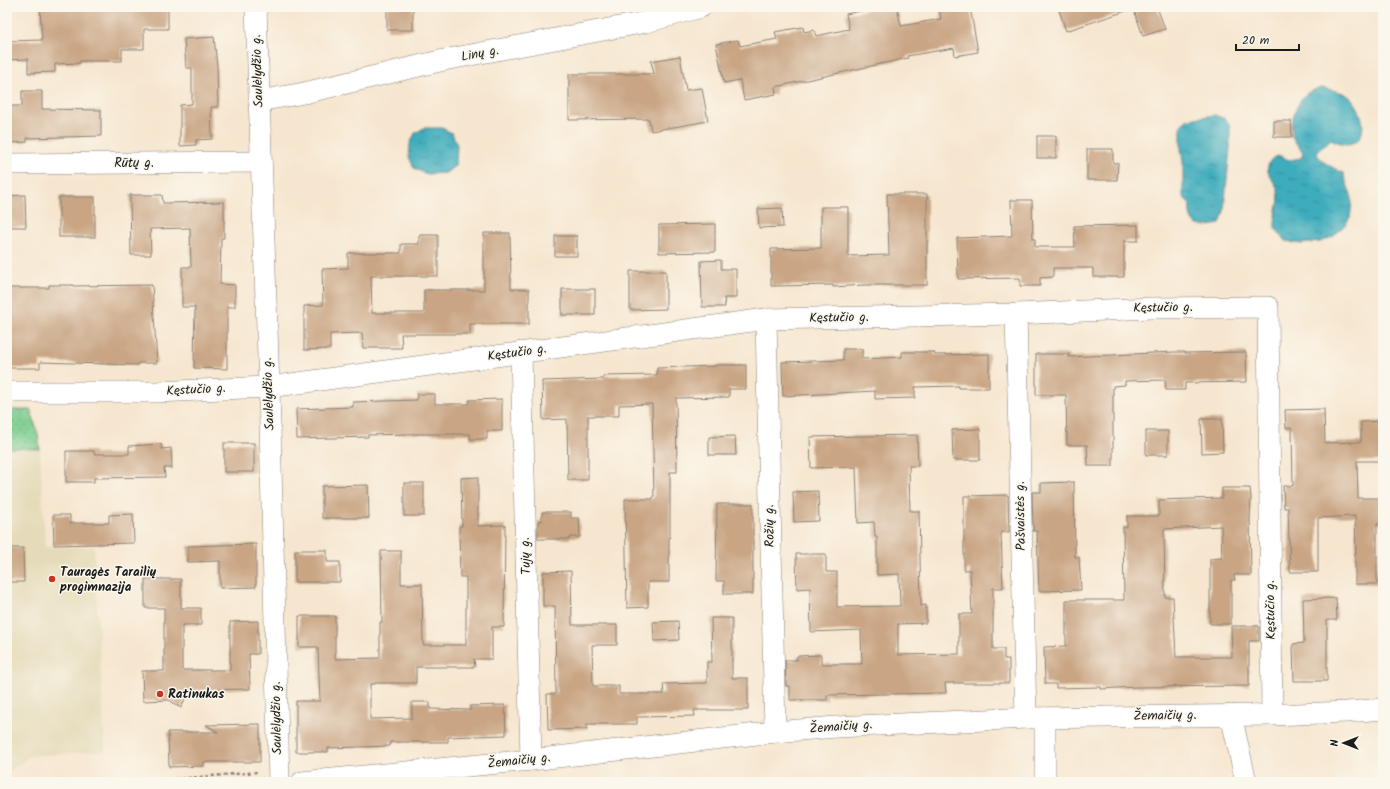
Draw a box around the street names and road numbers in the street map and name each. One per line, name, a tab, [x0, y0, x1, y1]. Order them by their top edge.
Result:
street label: Saulėlydžio g.	[246, 34, 270, 108]
street label: Linų g.	[459, 40, 501, 68]
street label: Rūtų g.	[114, 153, 154, 174]
street label: Kęstučio g.	[1133, 297, 1193, 319]
street label: Kęstučio g.	[809, 307, 869, 329]
street label: Kęstučio g.	[486, 338, 548, 368]
street label: Saulėlydžio g.	[257, 357, 281, 431]
street label: Kęstučio g.	[166, 378, 226, 402]
street label: Pašvaistės g.	[1010, 481, 1032, 551]
street label: Rožių g.	[759, 504, 781, 548]
street label: Tujų g.	[515, 537, 537, 575]
street label: Kęstučio g.	[1260, 580, 1282, 640]
street label: Saulėlydžio g.	[266, 681, 288, 755]
street label: Žemaičių g.	[1133, 705, 1197, 727]
street label: Žemaičių g.	[809, 714, 873, 740]
street label: Žemaičių g.	[487, 747, 551, 775]

